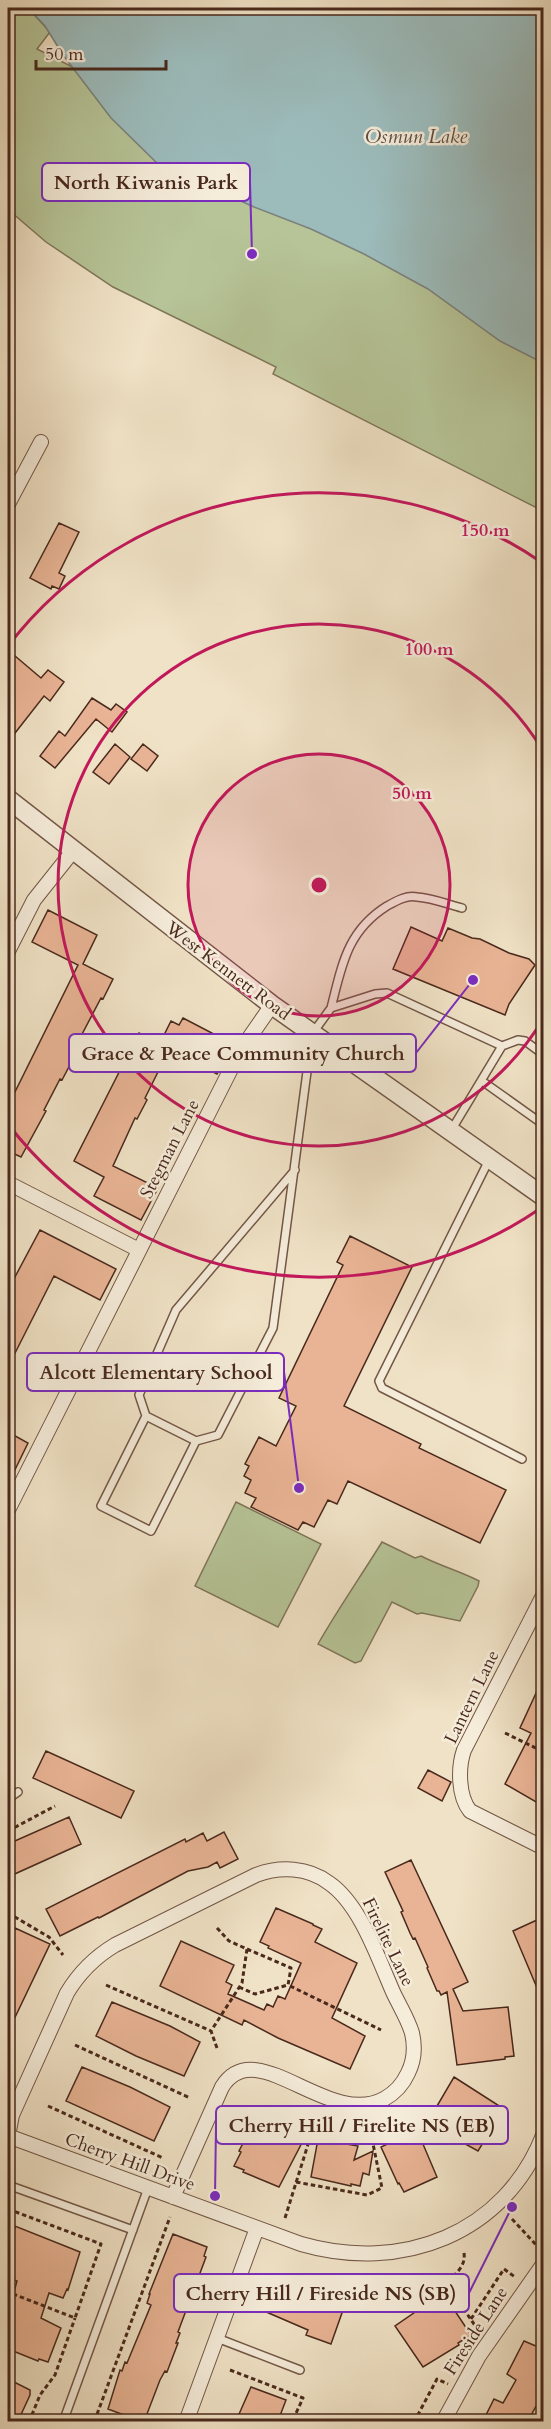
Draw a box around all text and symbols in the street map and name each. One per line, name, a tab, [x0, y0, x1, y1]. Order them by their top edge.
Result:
scale bar	[36, 33, 166, 71]
text: 50 m	[45, 42, 84, 67]
water label: Osmun Lake	[365, 123, 468, 150]
callout: North Kiwanis Park	[42, 163, 250, 201]
text: North Kiwanis Park	[54, 169, 239, 196]
text: 150 m	[460, 518, 510, 543]
text: 100 m	[404, 637, 454, 662]
text: 50 m	[392, 781, 432, 806]
centre of rings	[309, 875, 329, 895]
street label: West Kennett Road	[160, 915, 296, 1027]
callout: Grace & Peace Community Church	[69, 1034, 416, 1072]
text: Grace & Peace Community Church	[81, 1040, 405, 1067]
street label: Stegman Lane	[134, 1095, 206, 1203]
callout: Alcott Elementary School	[27, 1353, 284, 1391]
text: Alcott Elementary School	[39, 1359, 273, 1386]
street label: Lantern Lane	[439, 1646, 505, 1748]
street label: Firelite Lane	[356, 1894, 420, 1990]
callout: Cherry Hill / Firelite NS (EB)	[216, 2106, 508, 2144]
text: Cherry Hill / Firelite NS (EB)	[228, 2112, 496, 2139]
street label: Cherry Hill Drive	[61, 2127, 199, 2197]
callout: Cherry Hill / Fireside NS (SB)	[174, 2274, 469, 2312]
text: Cherry Hill / Fireside NS (SB)	[186, 2280, 456, 2307]
street label: Fireside Lane	[438, 2282, 514, 2380]

